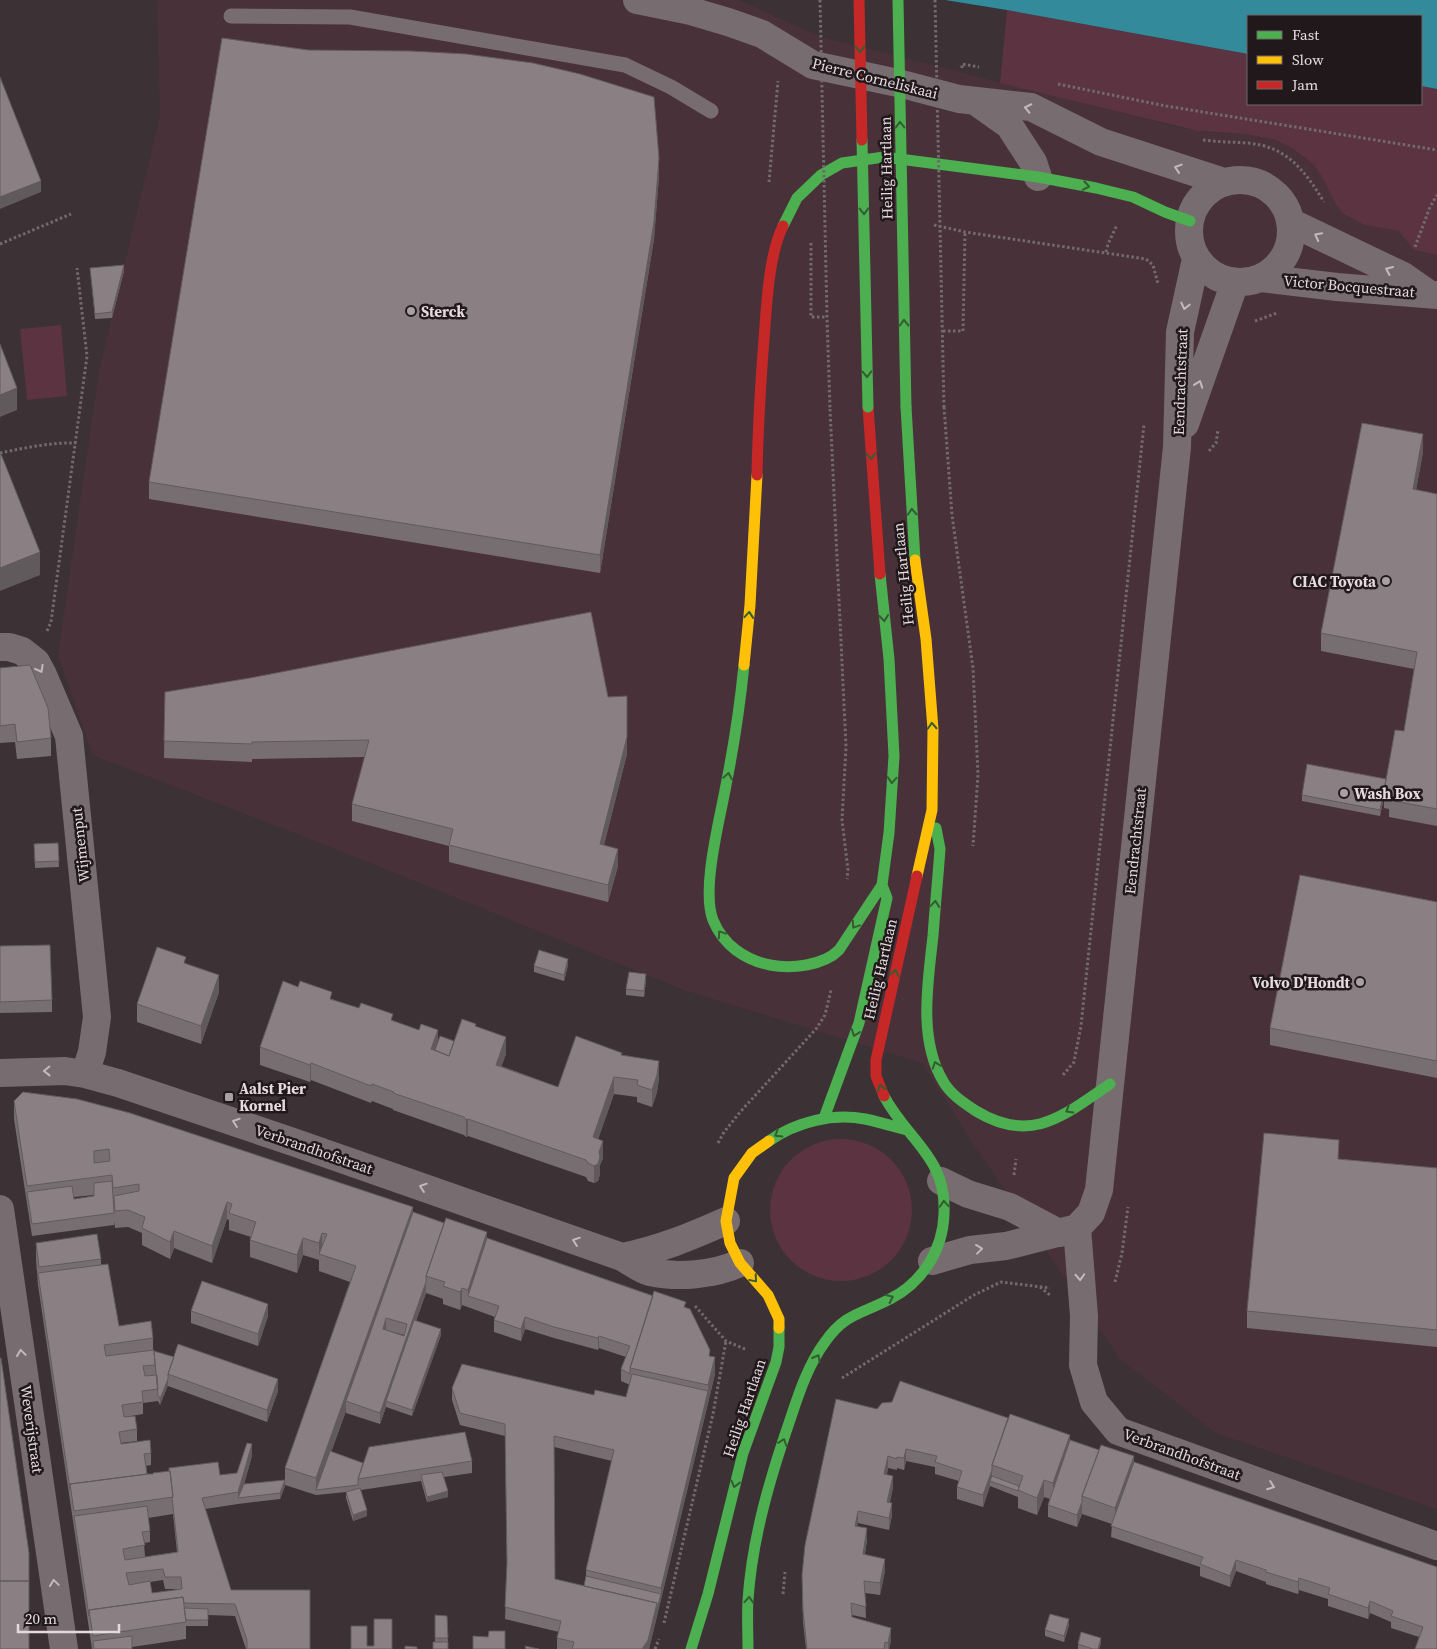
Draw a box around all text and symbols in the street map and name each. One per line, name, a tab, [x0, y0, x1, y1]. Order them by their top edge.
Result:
legend	[1247, 15, 1422, 105]
text: Fast	[1292, 24, 1319, 45]
one-way arrow	[855, 45, 866, 53]
text: Slow	[1292, 49, 1324, 70]
street label: Pierre Corneliskaai	[810, 52, 940, 104]
text: Jam	[1291, 74, 1319, 95]
one-way arrow	[1023, 103, 1032, 114]
street label: Heilig Hartlaan	[875, 116, 897, 220]
one-way arrow	[895, 121, 905, 129]
one-way arrow	[1174, 163, 1183, 173]
one-way arrow	[1082, 181, 1090, 191]
one-way arrow	[859, 208, 869, 215]
one-way arrow	[1314, 232, 1323, 242]
one-way arrow	[1385, 265, 1394, 276]
street label: Victor Bocquestraat	[1282, 270, 1416, 302]
place label: Sterck	[421, 301, 465, 322]
one-way arrow	[1180, 302, 1191, 311]
marker: Sterck	[405, 305, 417, 317]
one-way arrow	[899, 319, 909, 326]
street label: Eendrachtstraat	[1168, 328, 1192, 436]
one-way arrow	[862, 370, 873, 378]
one-way arrow	[1193, 381, 1203, 389]
one-way arrow	[865, 452, 876, 460]
one-way arrow	[906, 508, 917, 516]
street label: Heilig Hartlaan	[887, 522, 919, 626]
place label: CIAC Toyota	[1293, 571, 1377, 592]
marker: CIAC Toyota	[1380, 575, 1392, 587]
one-way arrow	[743, 611, 754, 619]
one-way arrow	[878, 614, 889, 622]
one-way arrow	[34, 664, 44, 673]
one-way arrow	[927, 722, 938, 730]
one-way arrow	[722, 771, 732, 780]
one-way arrow	[887, 776, 898, 784]
place label: Wash Box	[1354, 783, 1421, 804]
street label: Eendrachtstraat	[1119, 787, 1151, 895]
marker: Wash Box	[1338, 787, 1350, 799]
street label: Wijmenput	[66, 806, 94, 883]
one-way arrow	[930, 899, 941, 907]
street label: Heilig Hartlaan	[858, 916, 902, 1022]
one-way arrow	[852, 920, 861, 929]
one-way arrow	[718, 930, 727, 940]
one-way arrow	[889, 968, 899, 977]
place label: Volvo D'Hondt	[1252, 972, 1351, 993]
marker: Volvo D'Hondt	[1354, 976, 1366, 988]
one-way arrow	[851, 1029, 861, 1037]
one-way arrow	[932, 1061, 942, 1069]
one-way arrow	[42, 1066, 50, 1076]
place label: Aalst Pier Kornel	[239, 1078, 306, 1116]
one-way arrow	[877, 1085, 887, 1093]
marker: Aalst Pier Kornel	[223, 1091, 235, 1103]
one-way arrow	[1065, 1103, 1074, 1113]
one-way arrow	[233, 1118, 241, 1128]
street label: Verbrandhofstraat	[252, 1119, 376, 1179]
one-way arrow	[775, 1128, 784, 1138]
one-way arrow	[419, 1183, 428, 1193]
one-way arrow	[938, 1200, 949, 1208]
one-way arrow	[572, 1237, 581, 1247]
one-way arrow	[976, 1244, 984, 1255]
one-way arrow	[1074, 1273, 1085, 1281]
one-way arrow	[748, 1274, 757, 1283]
one-way arrow	[885, 1294, 894, 1304]
one-way arrow	[16, 1349, 27, 1357]
one-way arrow	[810, 1355, 820, 1364]
street label: Heilig Hartlaan	[717, 1356, 771, 1460]
street label: Weverijstraat	[15, 1384, 49, 1474]
street label: Verbrandhofstraat	[1121, 1423, 1244, 1485]
one-way arrow	[777, 1438, 787, 1447]
one-way arrow	[730, 1479, 741, 1488]
one-way arrow	[1266, 1480, 1275, 1490]
one-way arrow	[49, 1579, 60, 1587]
one-way arrow	[743, 1596, 754, 1604]
scale bar	[18, 1602, 119, 1634]
text: 20 m	[25, 1608, 57, 1629]

